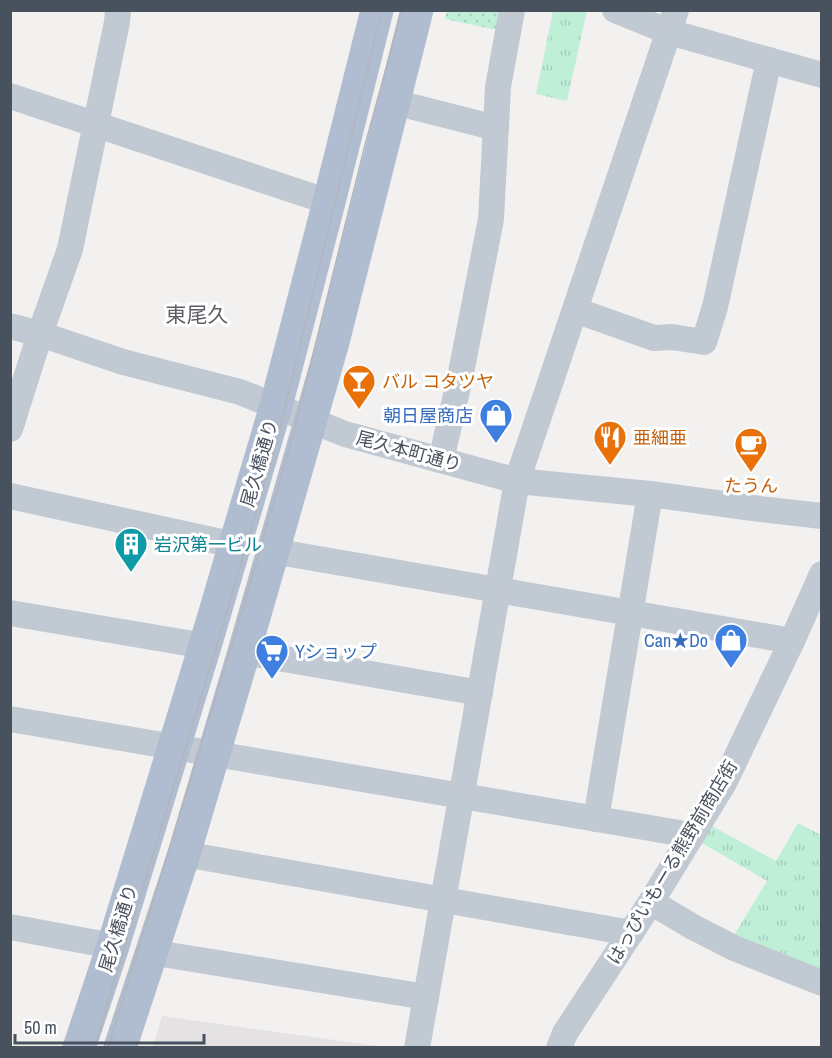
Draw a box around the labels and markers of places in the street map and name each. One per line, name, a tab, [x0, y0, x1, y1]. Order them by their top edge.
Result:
bar icon: バル コタツヤ	[341, 363, 377, 410]
place label: バル コタツヤ	[382, 369, 494, 394]
shop icon: 朝日屋商店	[478, 397, 514, 444]
place label: 朝日屋商店	[383, 403, 473, 428]
restaurant icon: 亜細亜	[592, 419, 628, 466]
place label: 亜細亜	[633, 425, 687, 450]
cafe icon: たうん	[733, 426, 769, 473]
place label: たうん	[724, 473, 778, 498]
building icon: 岩沢第一ビル	[113, 526, 149, 573]
place label: 岩沢第一ビル	[154, 532, 262, 557]
shop icon: Can★Do	[713, 622, 749, 669]
place label: Can★Do	[644, 628, 708, 653]
supermarket icon: Yショップ	[254, 633, 290, 680]
place label: Yショップ	[295, 639, 377, 664]

